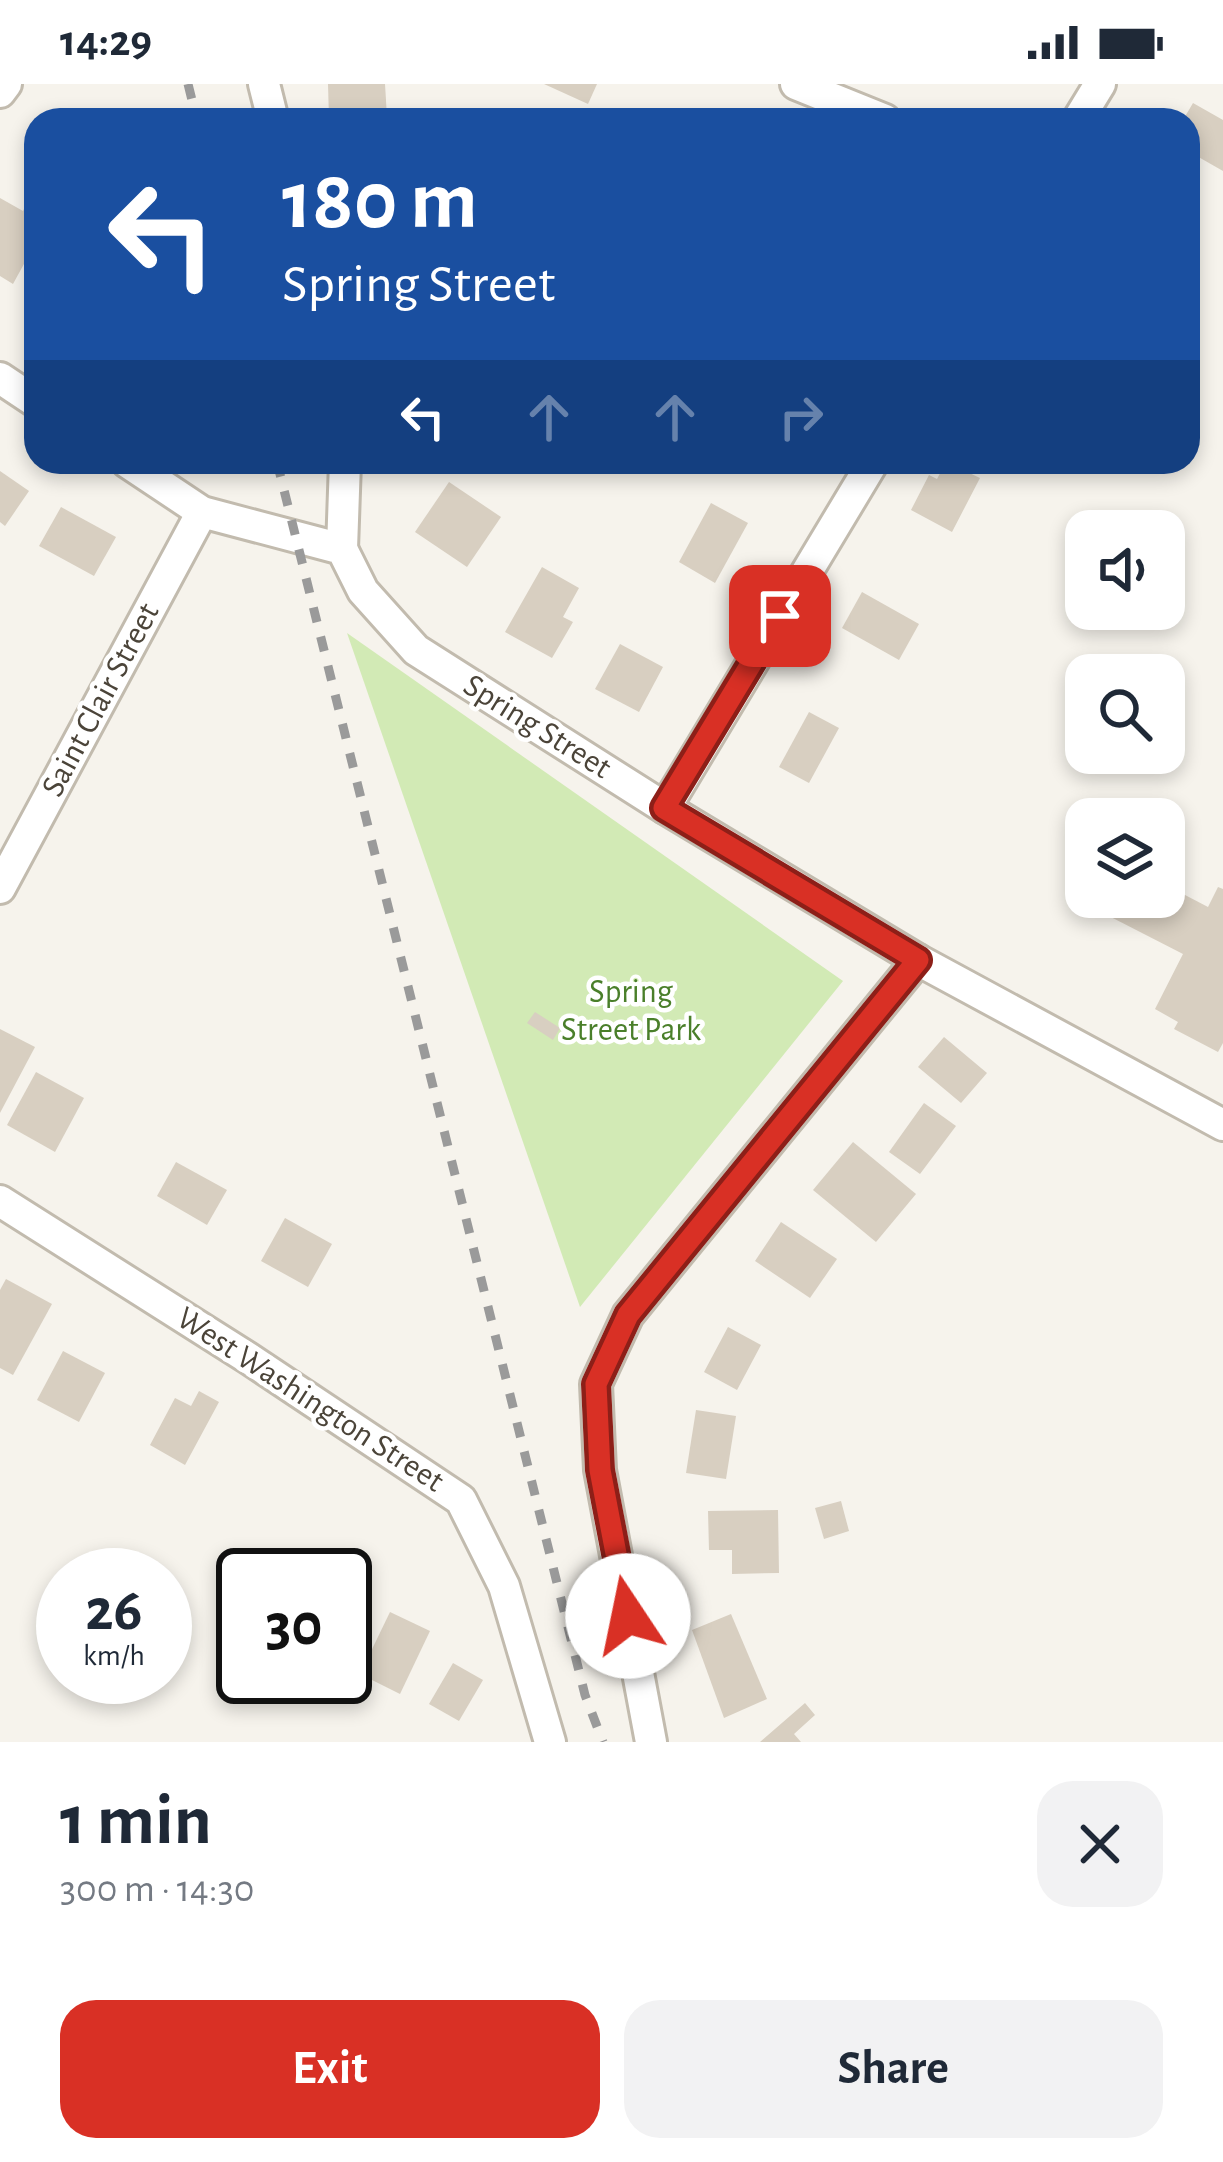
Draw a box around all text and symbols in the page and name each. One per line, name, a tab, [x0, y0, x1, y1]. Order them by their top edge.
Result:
text: 14:29	[60, 19, 152, 64]
icon: left	[84, 156, 240, 312]
text: 180 m	[282, 160, 478, 244]
text: Spring Street	[282, 258, 555, 312]
icon: left	[390, 384, 456, 450]
icon: ahead	[516, 384, 582, 450]
icon: ahead	[642, 384, 708, 450]
icon: right	[768, 384, 834, 450]
map controls	[1065, 510, 1185, 918]
button: sound	[1065, 510, 1185, 630]
pin	[729, 565, 831, 667]
icon: arrive	[747, 583, 813, 649]
street label: Saint Clair Street	[36, 598, 166, 802]
button: search	[1065, 654, 1185, 774]
street label: Spring Street	[457, 669, 617, 785]
button: layers	[1065, 798, 1185, 918]
park label: Spring Street Park	[561, 976, 701, 1047]
street label: West Washington Street	[171, 1301, 450, 1499]
speed limit sign: 30	[216, 1548, 372, 1704]
position arrow	[565, 1553, 691, 1679]
text: 26	[85, 1581, 143, 1641]
text: km/h	[83, 1641, 145, 1671]
button: close	[1037, 1781, 1163, 1907]
text: 1 min	[60, 1785, 212, 1857]
text: 300 m · 14:30	[60, 1870, 254, 1909]
button: Exit	[60, 2000, 600, 2138]
button: Share	[624, 2000, 1163, 2138]

